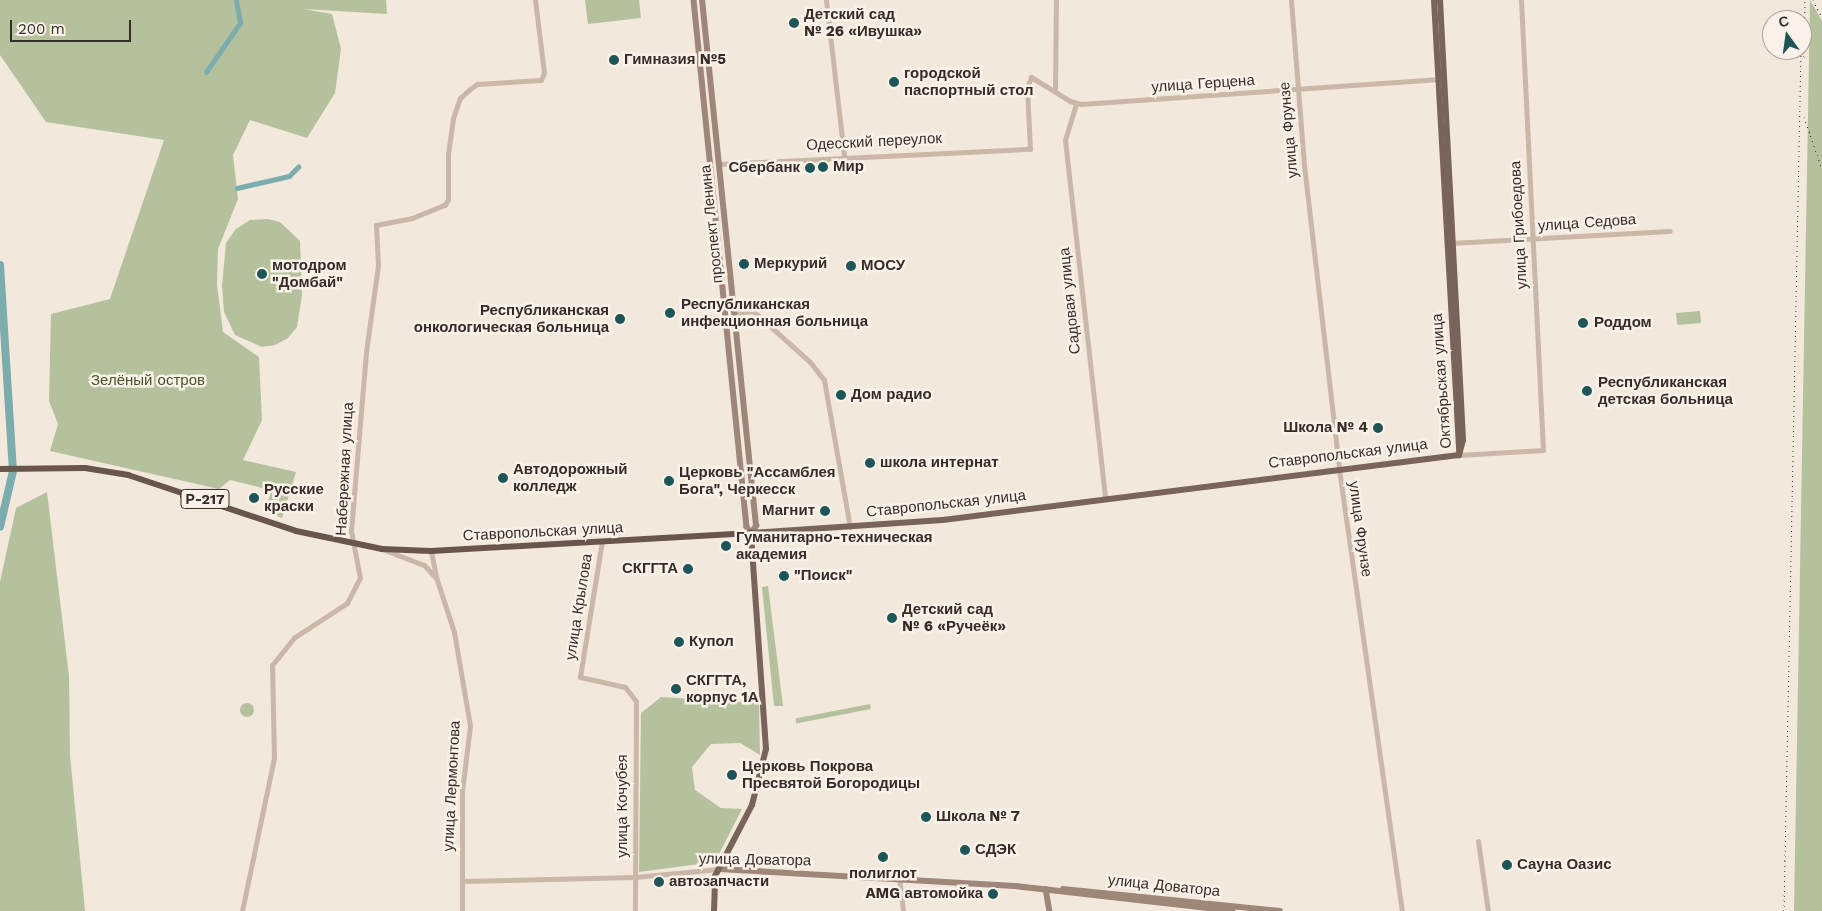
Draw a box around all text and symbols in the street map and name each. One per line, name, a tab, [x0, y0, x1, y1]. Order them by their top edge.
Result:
place label: Детский сад № 26 «Ивушка»	[804, 5, 922, 40]
scale bar	[12, 10, 134, 42]
north arrow	[1762, 10, 1812, 60]
text: С	[1777, 12, 1790, 30]
marker: Детский сад № 26 «Ивушка»	[788, 17, 800, 29]
text: 200 m	[18, 20, 65, 38]
place label: Гимназия №5	[624, 51, 726, 69]
marker: Гимназия №5	[608, 54, 620, 66]
place label: городской паспортный стол	[904, 64, 1033, 99]
street label: улица Герцена	[1151, 71, 1255, 97]
marker: городской паспортный стол	[888, 76, 900, 88]
street label: улица Фрунзе	[1276, 81, 1302, 179]
street label: Одесский переулок	[806, 129, 942, 155]
place label: Мир	[833, 158, 864, 176]
place label: Сбербанк	[728, 159, 800, 177]
street label: улица Грибоедова	[1507, 160, 1531, 290]
marker: Мир	[817, 161, 829, 173]
marker: Сбербанк	[804, 162, 816, 174]
street label: проспект Ленина	[697, 164, 727, 284]
street label: улица Седова	[1537, 211, 1637, 235]
street label: Садовая улица	[1055, 247, 1085, 355]
place label: Меркурий	[754, 255, 827, 273]
place label: мотодром "Домбай"	[272, 256, 347, 291]
place label: МОСУ	[861, 257, 905, 275]
marker: Меркурий	[738, 258, 750, 270]
marker: МОСУ	[845, 260, 857, 272]
marker: мотодром "Домбай"	[256, 268, 268, 280]
place label: Республиканская инфекционная больница	[681, 295, 868, 330]
place label: Республиканская онкологическая больница	[414, 301, 609, 336]
marker: Республиканская инфекционная больница	[663, 306, 677, 320]
marker: Республиканская онкологическая больница	[613, 312, 627, 326]
street label: Октябрьская улица	[1428, 313, 1456, 449]
place label: Роддом	[1594, 314, 1652, 332]
marker: Роддом	[1576, 316, 1590, 330]
park label: Зелёный остров	[91, 372, 205, 390]
place label: Республиканская детская больница	[1598, 373, 1733, 408]
marker: Республиканская детская больница	[1580, 384, 1594, 398]
place label: Дом радио	[851, 386, 932, 404]
marker: Дом радио	[835, 389, 847, 401]
street label: Набережная улица	[333, 402, 357, 536]
place label: Школа № 4	[1283, 419, 1368, 437]
marker: Школа № 4	[1372, 422, 1384, 434]
street label: Ставропольская улица	[1267, 435, 1429, 473]
place label: школа интернат	[880, 454, 999, 472]
marker: школа интернат	[864, 457, 876, 469]
place label: Автодорожный колледж	[513, 460, 628, 495]
place label: Церковь "Ассамблея Бога", Черкесск	[679, 463, 836, 498]
marker: Автодорожный колледж	[497, 472, 509, 484]
marker: Церковь "Ассамблея Бога", Черкесск	[663, 475, 675, 487]
place label: Русские краски	[264, 480, 324, 515]
street label: улица Фрунзе	[1344, 480, 1376, 578]
street label: Ставропольская улица	[865, 487, 1027, 521]
road number: Р-217	[180, 488, 230, 510]
marker: Русские краски	[248, 492, 260, 504]
place label: Магнит	[762, 502, 815, 520]
marker: Магнит	[819, 505, 831, 517]
street label: Ставропольская улица	[462, 519, 624, 545]
place label: Гуманитарно-техническая академия	[736, 528, 933, 563]
marker: Гуманитарно-техническая академия	[720, 540, 732, 552]
street label: улица Крылова	[562, 552, 596, 662]
place label: СКГГТА	[622, 560, 678, 578]
marker: СКГГТА	[682, 563, 694, 575]
place label: "Поиск"	[794, 567, 852, 585]
marker: "Поиск"	[778, 570, 790, 582]
place label: Детский сад № 6 «Ручеёк»	[902, 600, 1006, 635]
marker: Детский сад № 6 «Ручеёк»	[886, 612, 898, 624]
place label: Купол	[689, 633, 734, 651]
marker: Купол	[673, 636, 685, 648]
place label: СКГГТА, корпус 1А	[686, 671, 759, 706]
marker: СКГГТА, корпус 1А	[670, 683, 682, 695]
street label: улица Лермонтова	[440, 720, 464, 852]
street label: улица Кочубея	[614, 754, 632, 858]
place label: Церковь Покрова Пресвятой Богородицы	[742, 757, 920, 792]
marker: Церковь Покрова Пресвятой Богородицы	[726, 769, 738, 781]
place label: Школа № 7	[936, 808, 1020, 826]
marker: Школа № 7	[920, 811, 932, 823]
place label: СДЭК	[975, 841, 1016, 859]
marker: СДЭК	[959, 844, 971, 856]
street label: улица Доватора	[699, 850, 811, 870]
marker: полиглот	[877, 851, 889, 863]
place label: Сауна Оазис	[1517, 856, 1612, 874]
marker: Сауна Оазис	[1501, 859, 1513, 871]
place label: полиглот	[849, 865, 917, 883]
street label: улица Доватора	[1107, 871, 1221, 901]
place label: автозапчасти	[669, 873, 769, 891]
marker: автозапчасти	[653, 876, 665, 888]
place label: AMG автомойка	[865, 885, 983, 903]
marker: AMG автомойка	[987, 888, 999, 900]

